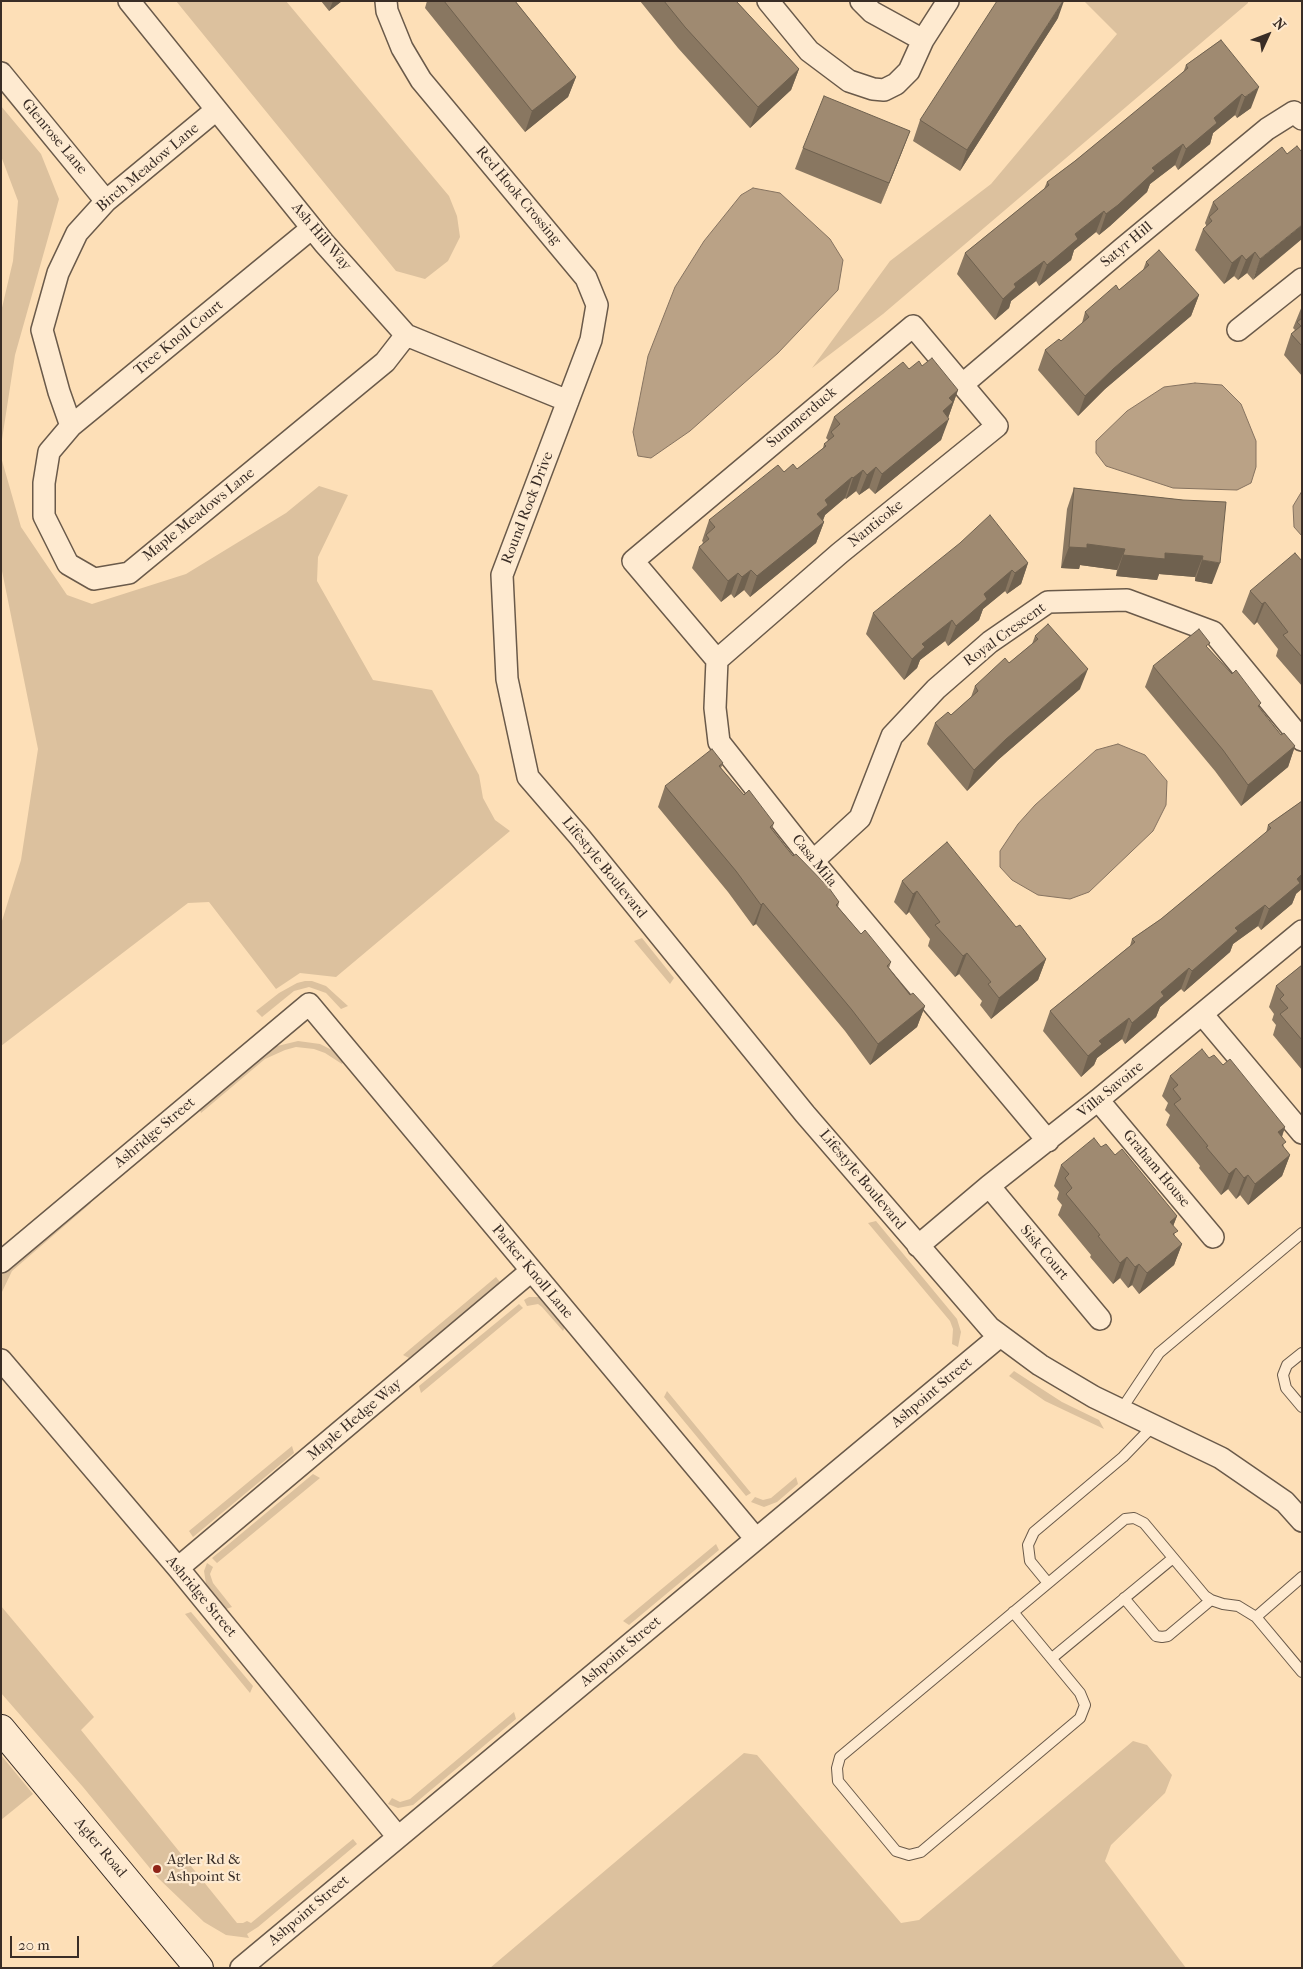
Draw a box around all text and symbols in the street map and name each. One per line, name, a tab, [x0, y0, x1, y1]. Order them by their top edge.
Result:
north arrow	[1243, 10, 1293, 60]
text: N	[1269, 15, 1289, 34]
street label: Glenrose Lane	[17, 96, 91, 178]
street label: Birch Meadow Lane	[93, 120, 203, 216]
street label: Red Hook Crossing	[471, 143, 565, 249]
street label: Ash Hill Way	[287, 199, 355, 275]
street label: Satyr Hill	[1097, 218, 1157, 272]
street label: Tree Knoll Court	[131, 296, 227, 380]
street label: Summerduck	[763, 384, 841, 452]
street label: Round Rock Drive	[498, 449, 558, 567]
street label: Maple Meadows Lane	[139, 464, 259, 566]
street label: Nanticoke	[845, 496, 907, 552]
street label: Royal Crescent	[960, 599, 1050, 671]
street label: Lifestyle Boulevard	[558, 814, 650, 922]
street label: Casa Mila	[788, 831, 840, 891]
street label: Villa Savoire	[1074, 1058, 1148, 1122]
street label: Ashridge Street	[111, 1094, 199, 1172]
street label: Lifestyle Boulevard	[815, 1126, 909, 1234]
street label: Graham House	[1118, 1127, 1194, 1211]
street label: Parker Knoll Lane	[487, 1221, 577, 1323]
street label: Sisk Court	[1016, 1222, 1072, 1284]
street label: Ashpoint Street	[888, 1354, 976, 1432]
street label: Maple Hedge Way	[304, 1375, 406, 1465]
street label: Ashridge Street	[162, 1553, 240, 1641]
street label: Ashpoint Street	[577, 1613, 665, 1691]
street label: Agler Road	[70, 1815, 130, 1881]
place label: Agler Rd & Ashpoint St	[167, 1851, 241, 1886]
marker: Agler Rd & Ashpoint St	[151, 1863, 163, 1875]
street label: Ashpoint Street	[265, 1872, 353, 1950]
scale bar	[12, 1926, 81, 1958]
text: 20 m	[18, 1936, 50, 1954]

